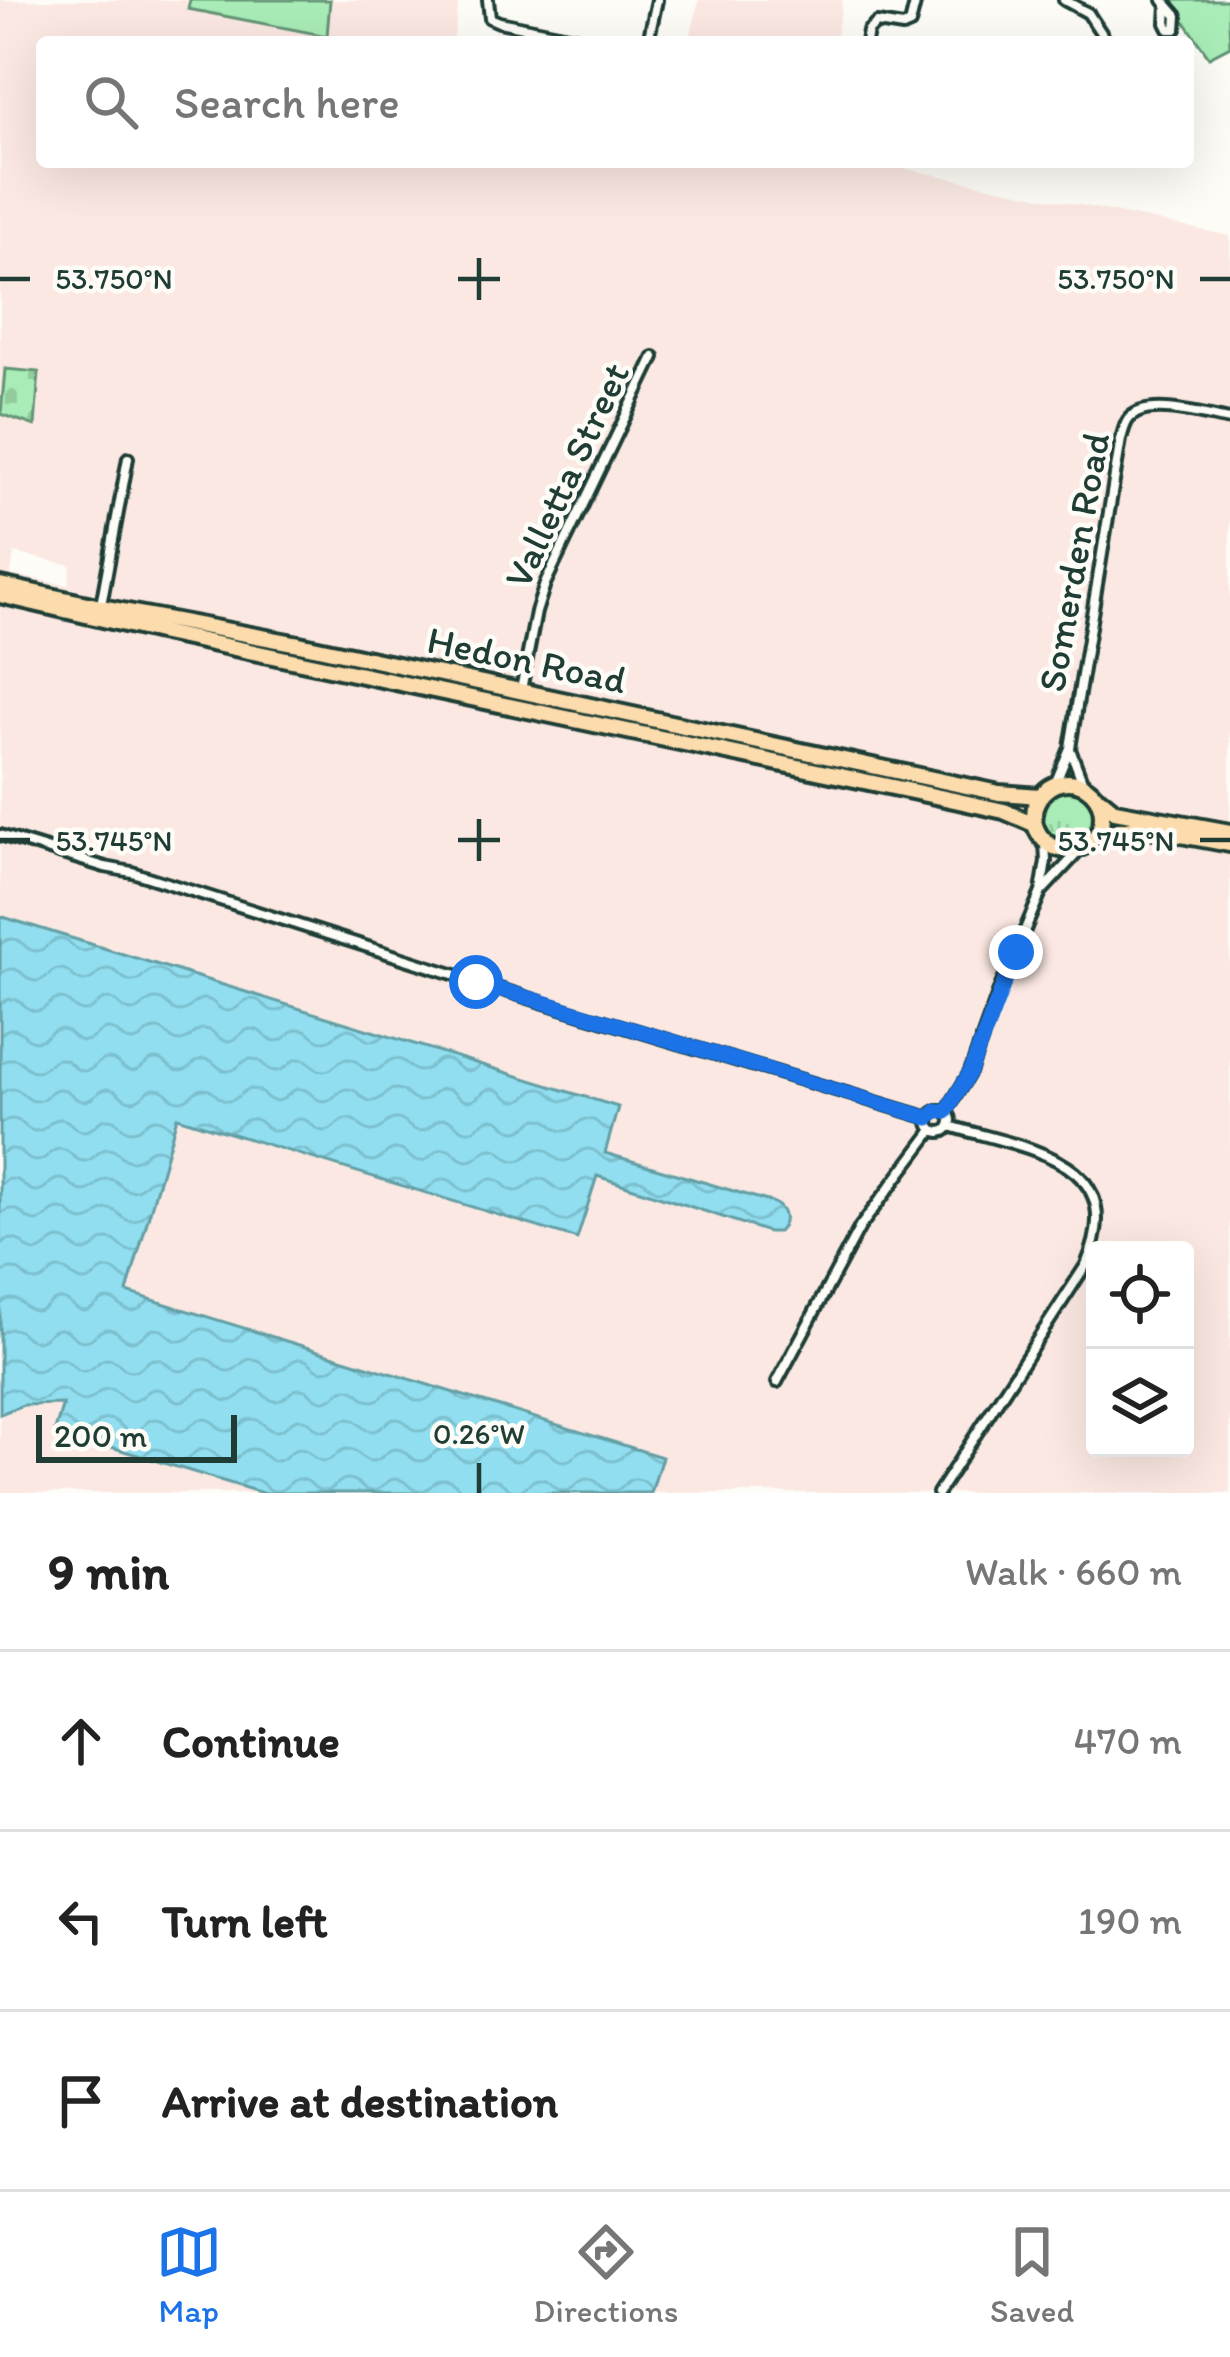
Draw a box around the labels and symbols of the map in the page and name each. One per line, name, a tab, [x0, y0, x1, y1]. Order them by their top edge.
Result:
text: 53.750°N	[55, 260, 173, 297]
text: 53.750°N	[1057, 260, 1175, 297]
street label: Valletta Street	[494, 355, 639, 595]
street label: Somerden Road	[1028, 429, 1119, 695]
street label: Hedon Road	[423, 616, 631, 703]
text: 53.745°N	[55, 822, 173, 859]
text: 53.745°N	[1057, 822, 1175, 859]
route end	[989, 925, 1043, 979]
route start	[449, 955, 503, 1009]
scale bar	[36, 1409, 237, 1462]
text: 0.26°W	[433, 1415, 525, 1452]

